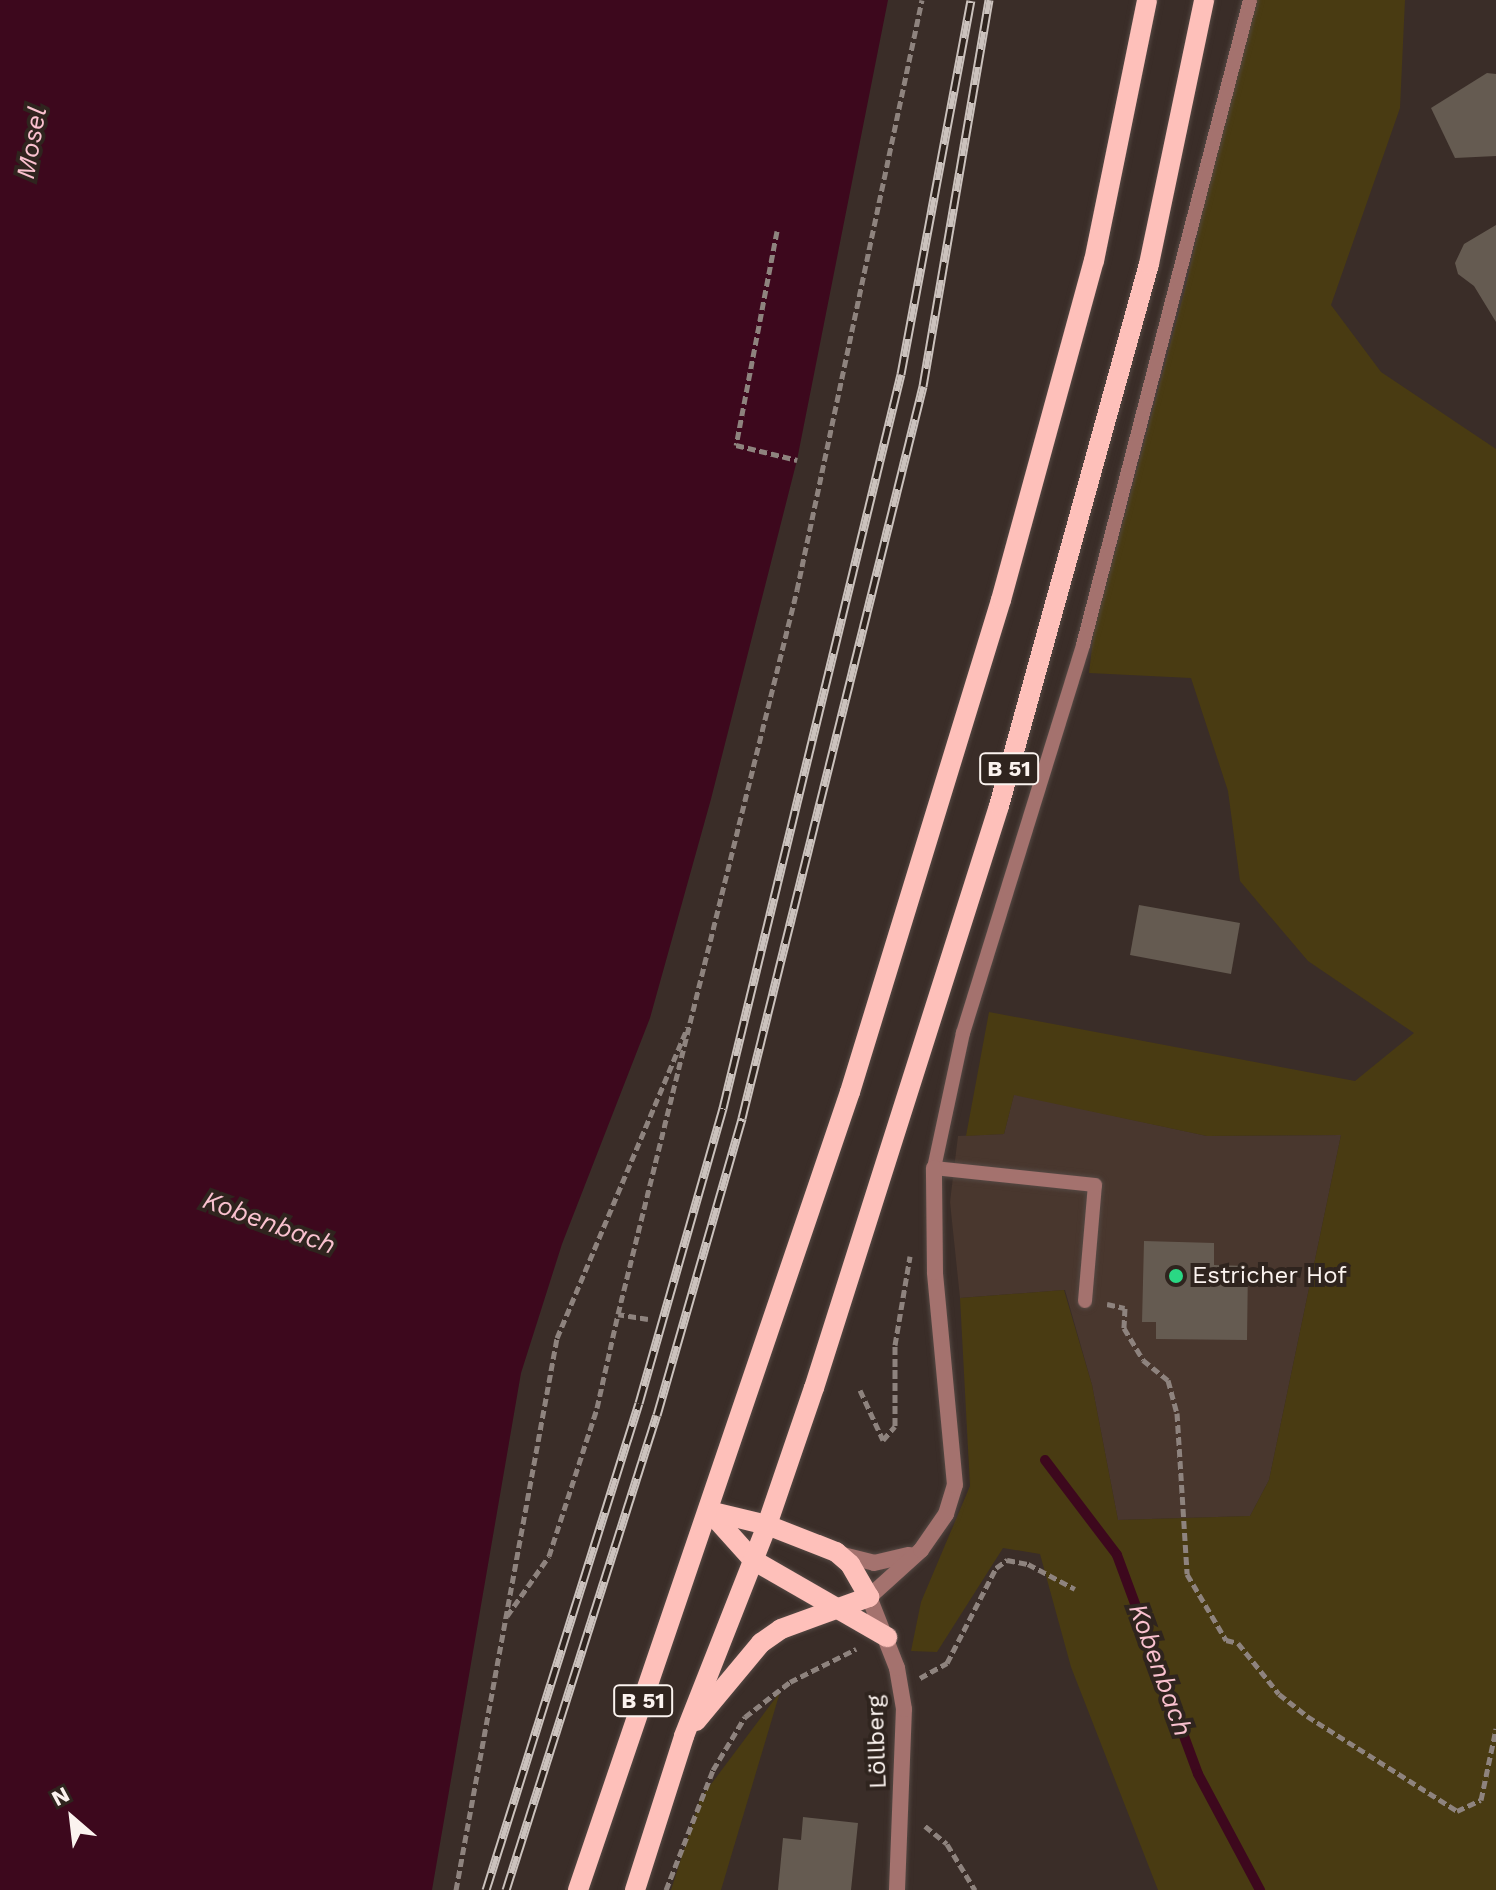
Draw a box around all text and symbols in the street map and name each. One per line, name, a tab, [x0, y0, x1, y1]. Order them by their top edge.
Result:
water label: Mosel	[10, 104, 54, 182]
road number: B 51	[979, 751, 1039, 787]
water label: Kobenbach	[198, 1185, 340, 1261]
place label: Estricher Hof	[1192, 1262, 1347, 1290]
marker: Estricher Hof	[1167, 1267, 1185, 1285]
water label: Kobenbach	[1122, 1599, 1198, 1741]
road number: B 51	[613, 1683, 673, 1719]
street label: Löllberg	[861, 1695, 893, 1789]
north arrow	[32, 1778, 112, 1858]
text: N	[47, 1782, 74, 1811]

